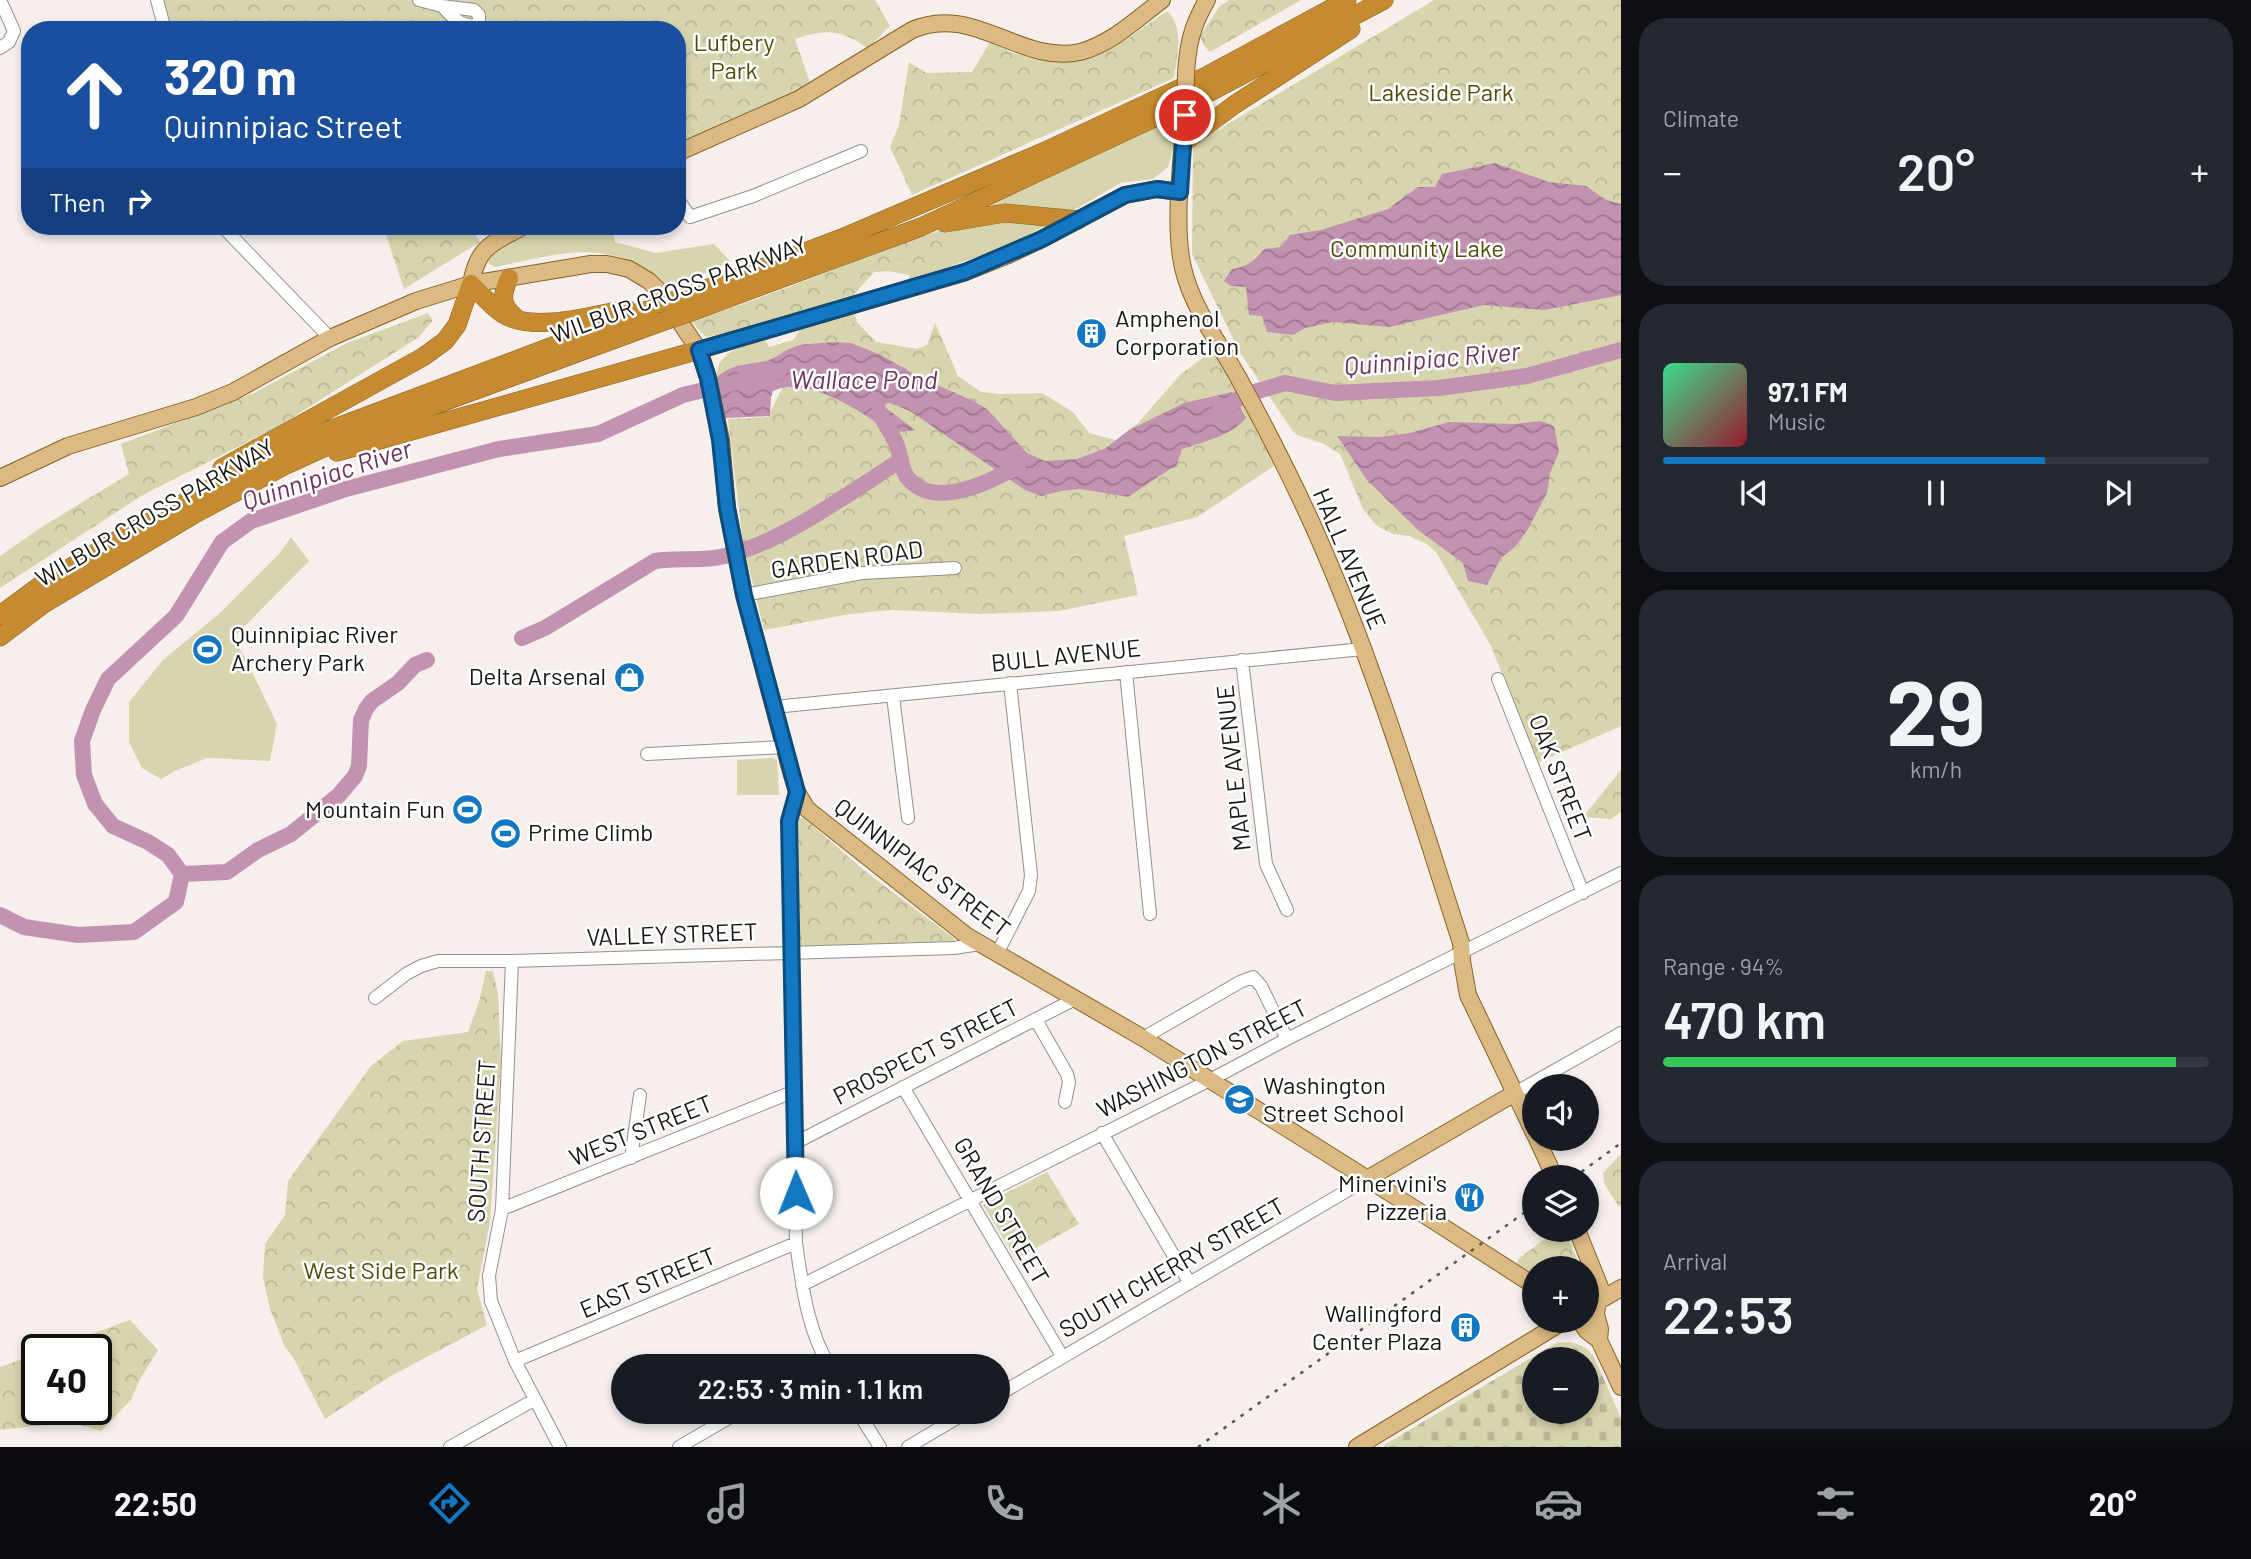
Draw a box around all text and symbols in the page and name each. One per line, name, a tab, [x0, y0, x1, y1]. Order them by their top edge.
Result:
park label: Lufbery Park	[693, 27, 775, 84]
text: 320 m	[164, 46, 297, 105]
icon: ahead	[49, 49, 140, 140]
park label: Lakeside Park	[1368, 77, 1514, 106]
pin	[1155, 85, 1215, 145]
icon: arrive	[1166, 96, 1204, 134]
text: Climate	[1663, 104, 1739, 132]
text: Quinnipiac Street	[164, 106, 403, 144]
text: 20°	[1897, 139, 1975, 201]
text: −	[1663, 148, 1682, 194]
text: +	[2190, 148, 2209, 194]
icon: right	[120, 182, 158, 220]
text: Then	[49, 186, 106, 217]
street label: WILBUR CROSS PARKWAY	[546, 229, 811, 349]
park label: Community Lake	[1330, 233, 1504, 262]
place label: Amphenol Corporation	[1115, 303, 1239, 360]
building icon: Amphenol Corporation	[1075, 316, 1109, 350]
water label: Quinnipiac River	[1343, 334, 1522, 381]
water label: Wallace Pond	[790, 363, 938, 394]
text: 97.1 FM	[1768, 376, 1848, 407]
text: Music	[1768, 407, 1826, 435]
street label: WILBUR CROSS PARKWAY	[30, 431, 279, 592]
water label: Quinnipiac River	[238, 431, 416, 516]
icon: previous	[1735, 474, 1773, 512]
icon: pause	[1917, 474, 1955, 512]
icon: next	[2099, 474, 2137, 512]
street label: HALL AVENUE	[1308, 483, 1393, 633]
street label: GARDEN ROAD	[769, 533, 925, 584]
place label: Quinnipiac River Archery Park	[231, 619, 398, 676]
sports icon: Quinnipiac River Archery Park	[191, 632, 225, 666]
street label: BULL AVENUE	[989, 632, 1142, 677]
text: 29	[1886, 655, 1986, 764]
shop icon: Delta Arsenal	[612, 660, 646, 694]
place label: Delta Arsenal	[469, 661, 606, 690]
street label: MAPLE AVENUE	[1209, 684, 1256, 853]
street label: OAK STREET	[1524, 710, 1599, 845]
text: km/h	[1910, 755, 1962, 783]
street label: QUINNIPIAC STREET	[829, 791, 1017, 942]
sports icon: Mountain Fun	[451, 793, 485, 827]
place label: Mountain Fun	[305, 794, 445, 823]
sports icon: Prime Climb	[488, 816, 522, 850]
place label: Prime Climb	[528, 817, 653, 846]
street label: VALLEY STREET	[586, 916, 758, 951]
text: Range · 94%	[1663, 952, 1784, 980]
text: 470 km	[1663, 987, 1826, 1049]
street label: PROSPECT STREET	[828, 991, 1023, 1110]
street label: WASHINGTON STREET	[1091, 992, 1311, 1123]
street label: SOUTH STREET	[460, 1058, 501, 1223]
place label: Washington Street School	[1263, 1070, 1404, 1127]
map controls	[1522, 1074, 1599, 1424]
button: sound	[1522, 1074, 1599, 1151]
school or university icon: Washington Street School	[1223, 1083, 1257, 1117]
street label: WEST STREET	[565, 1088, 716, 1171]
street label: GRAND STREET	[949, 1132, 1056, 1289]
position arrow	[759, 1156, 833, 1230]
button: layers	[1522, 1165, 1599, 1242]
place label: Minervini's Pizzeria	[1338, 1168, 1447, 1225]
restaurant icon: Minervini's Pizzeria	[1453, 1181, 1487, 1215]
street label: SOUTH CHERRY STREET	[1053, 1190, 1289, 1343]
street label: EAST STREET	[575, 1240, 720, 1323]
text: Arrival	[1663, 1247, 1727, 1275]
park label: West Side Park	[303, 1255, 459, 1284]
button: +	[1522, 1256, 1599, 1333]
text: 22:53	[1663, 1282, 1794, 1344]
place label: Wallingford Center Plaza	[1312, 1298, 1442, 1355]
building icon: Wallingford Center Plaza	[1448, 1311, 1482, 1345]
speed limit sign: 40	[21, 1334, 112, 1425]
button: −	[1522, 1347, 1599, 1424]
text: 22:53 · 3 min · 1.1 km	[698, 1373, 923, 1404]
icon: directions	[425, 1479, 474, 1528]
icon: music	[703, 1479, 752, 1528]
icon: phone	[980, 1479, 1029, 1528]
icon: climate	[1257, 1479, 1306, 1528]
icon: car	[1534, 1479, 1583, 1528]
icon: filters	[1811, 1479, 1860, 1528]
text: 22:50	[114, 1484, 197, 1522]
text: 20°	[2089, 1484, 2137, 1522]

